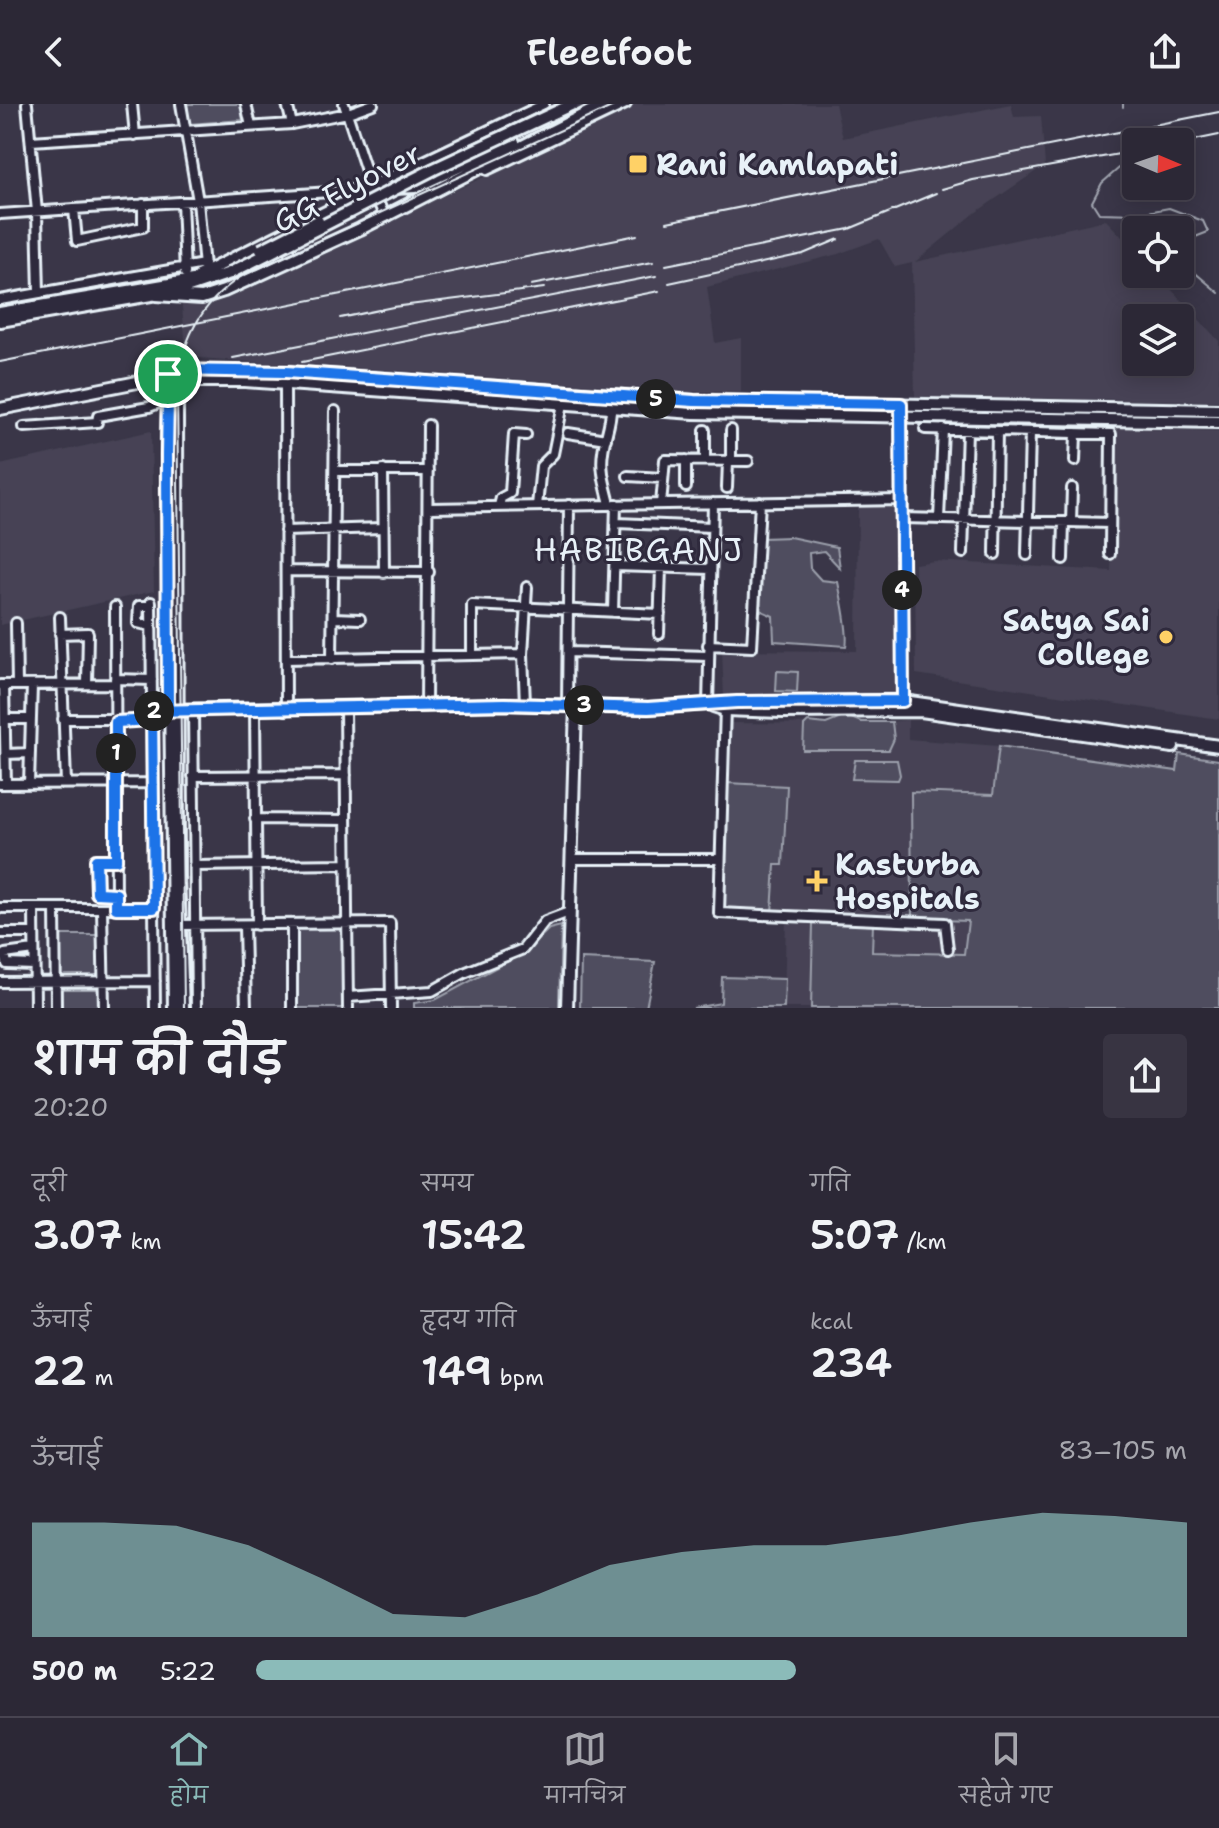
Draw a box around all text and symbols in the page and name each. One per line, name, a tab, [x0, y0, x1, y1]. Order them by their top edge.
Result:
text: Fleetfoot	[527, 28, 693, 77]
icon: back	[32, 30, 76, 74]
icon: share	[1143, 30, 1187, 74]
north arrow	[1122, 128, 1194, 200]
map controls	[1122, 128, 1194, 376]
street label: GG Flyover	[266, 132, 428, 242]
place label: Rani Kamlapati	[656, 144, 899, 185]
marker: Rani Kamlapati	[627, 153, 649, 175]
button: locate	[1122, 216, 1194, 288]
button: layers	[1122, 304, 1194, 376]
pin	[134, 340, 202, 408]
icon: arrive	[146, 352, 190, 396]
pin: 5	[636, 379, 676, 419]
text: 5	[649, 384, 663, 413]
district label: HABIBGANJ	[534, 528, 744, 571]
pin: 4	[882, 570, 922, 610]
text: 4	[894, 575, 910, 604]
place label: Satya Sai College	[1003, 600, 1150, 675]
marker: Satya Sai College	[1157, 628, 1175, 646]
pin: 3	[564, 685, 604, 725]
text: 3	[576, 690, 592, 719]
pin: 2	[134, 691, 174, 731]
text: 2	[146, 696, 162, 725]
pin: 1	[96, 733, 136, 773]
text: 1	[111, 738, 121, 767]
place label: Kasturba Hospitals	[835, 844, 980, 919]
marker: Kasturba Hospitals	[806, 870, 828, 892]
text: शाम की दौड़	[32, 1029, 284, 1088]
button: share	[1103, 1034, 1187, 1118]
text: 20:20	[32, 1089, 108, 1124]
text: दूरी	[32, 1169, 67, 1198]
text: समय	[421, 1169, 473, 1198]
text: गति	[810, 1169, 850, 1198]
text: 3.07	[32, 1208, 123, 1262]
text: 15:42	[421, 1208, 526, 1262]
text: 5:07	[810, 1208, 900, 1262]
text: km	[123, 1227, 162, 1256]
text: /km	[900, 1227, 946, 1256]
text: ऊँचाई	[32, 1305, 91, 1334]
text: हृदय गति	[421, 1305, 516, 1334]
text: kcal	[810, 1307, 853, 1336]
text: 234	[810, 1336, 892, 1390]
text: 22	[32, 1344, 87, 1398]
text: 149	[421, 1344, 492, 1398]
text: m	[87, 1363, 113, 1392]
text: bpm	[492, 1363, 544, 1392]
text: 83–105 m	[1059, 1432, 1187, 1467]
text: ऊँचाई	[32, 1438, 102, 1473]
text: 500 m	[32, 1653, 117, 1688]
text: 5:22	[160, 1653, 216, 1688]
tab: होम	[167, 1727, 211, 1820]
tab: मानचित्र	[545, 1727, 625, 1820]
tab: सहेजे गए	[959, 1727, 1052, 1820]

